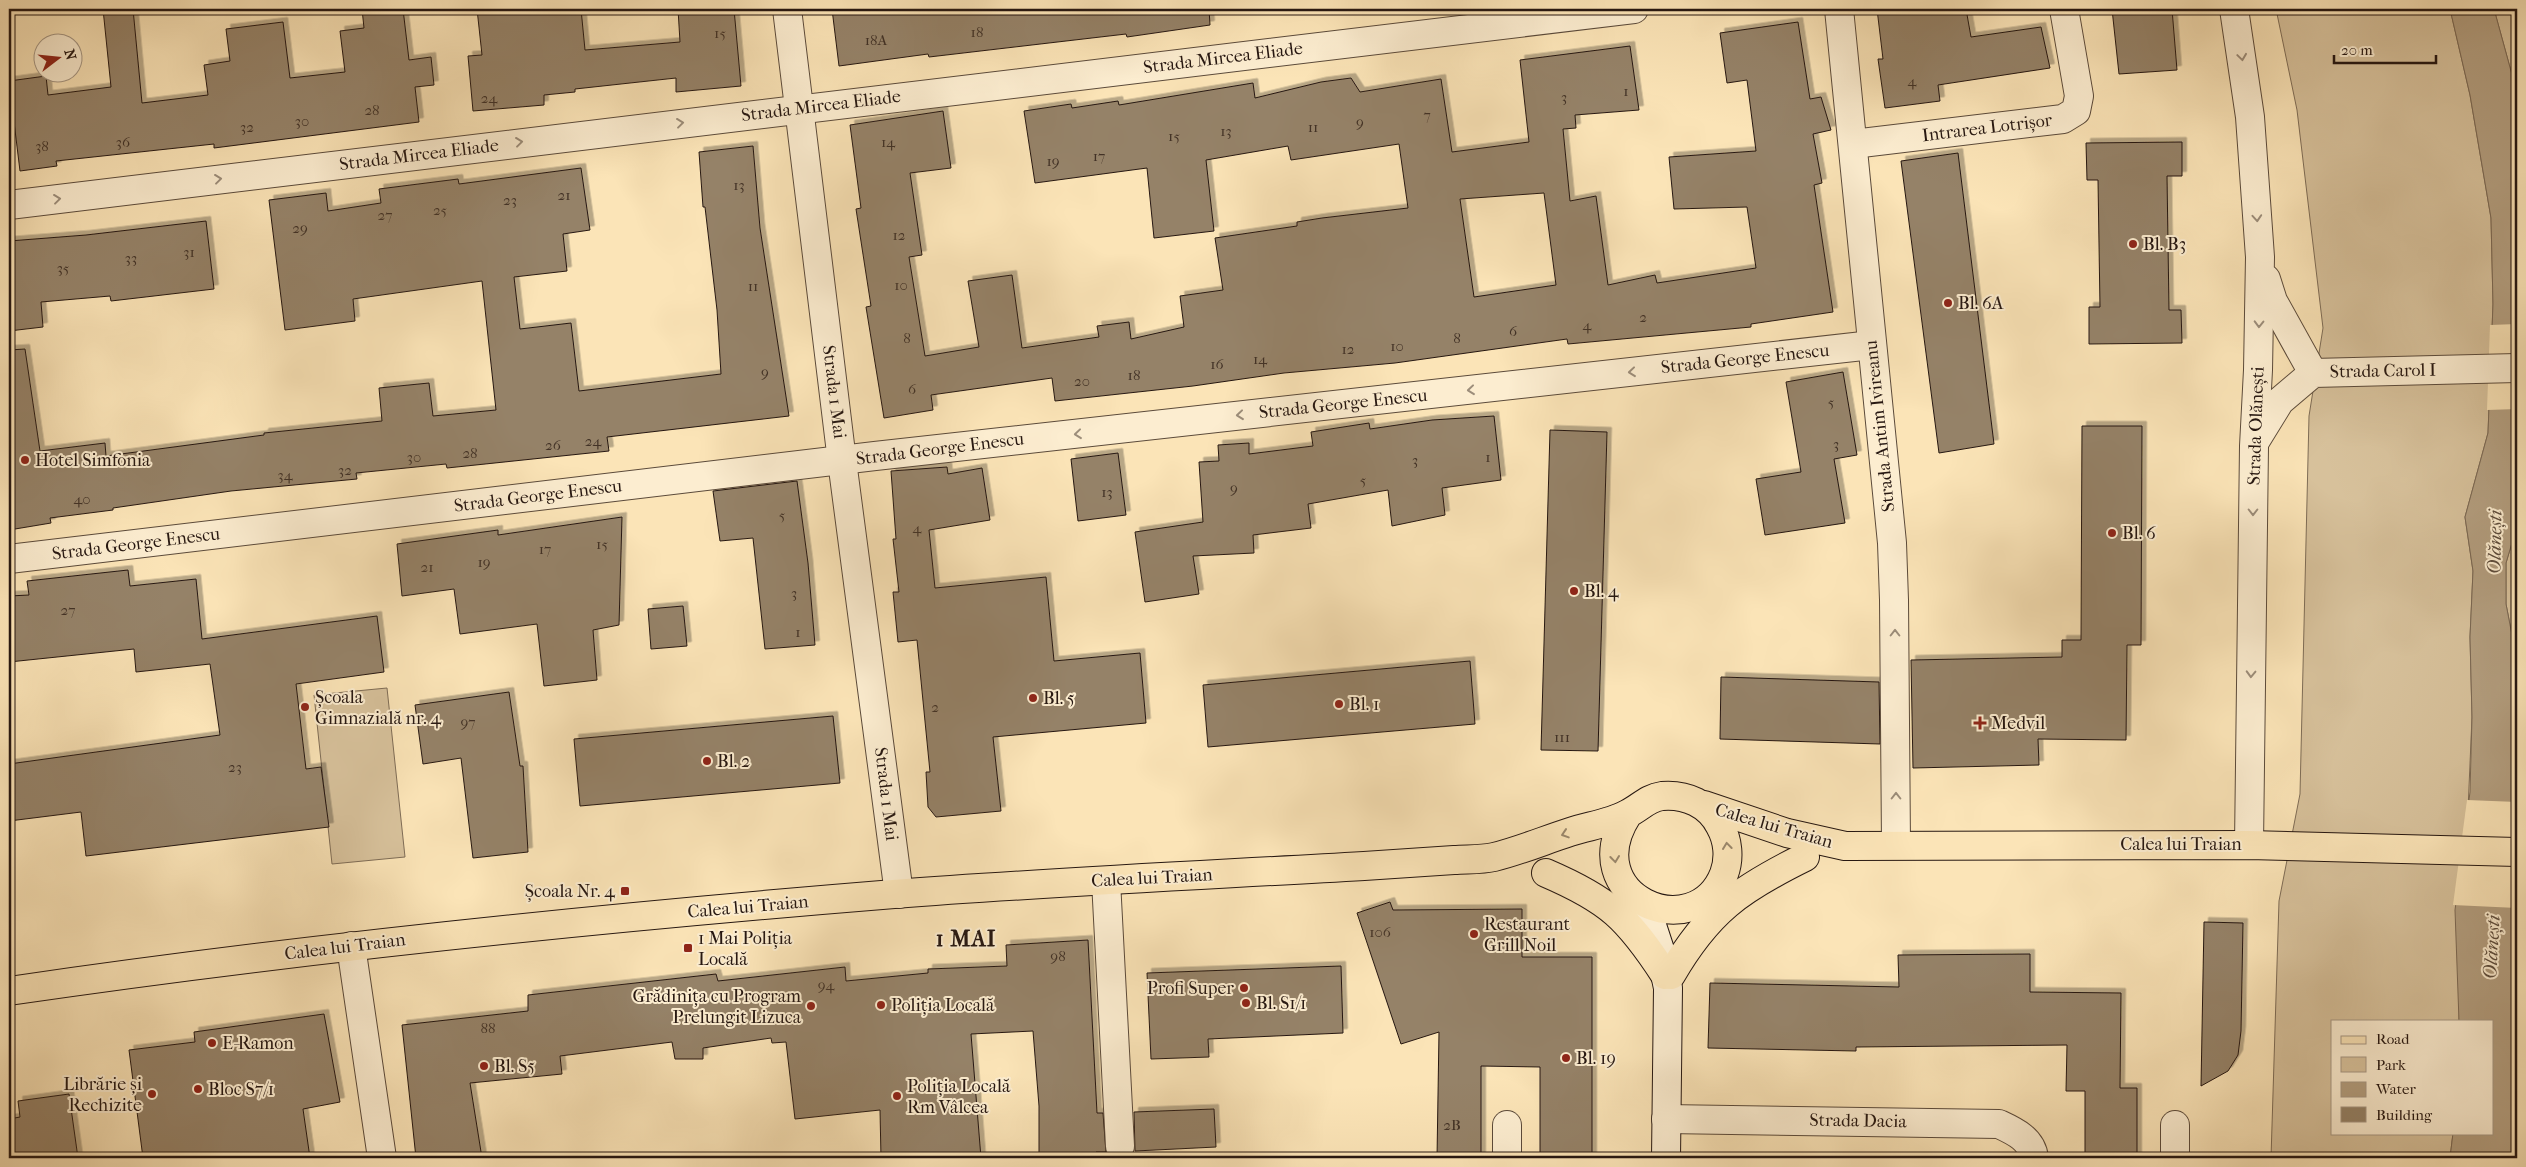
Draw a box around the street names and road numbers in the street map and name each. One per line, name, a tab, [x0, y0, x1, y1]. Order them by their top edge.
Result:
street label: Strada Mircea Eliade	[1142, 38, 1304, 78]
street label: Strada Mircea Eliade	[740, 86, 902, 126]
street label: Intrarea Lotrișor	[1921, 110, 2054, 146]
street label: Strada Mircea Eliade	[338, 135, 500, 175]
street label: Strada Antim Ivireanu	[1861, 339, 1899, 513]
street label: Strada George Enescu	[1660, 340, 1830, 378]
street label: Strada 1 Mai	[818, 344, 850, 441]
street label: Strada Carol I	[2330, 360, 2436, 382]
street label: Strada Olănești	[2243, 366, 2269, 486]
street label: Strada George Enescu	[1258, 385, 1428, 423]
street label: Strada George Enescu	[855, 428, 1025, 470]
street label: Strada George Enescu	[453, 475, 623, 517]
street label: Strada George Enescu	[51, 523, 221, 565]
street label: Strada 1 Mai	[870, 746, 902, 843]
street label: Calea lui Traian	[1713, 799, 1836, 853]
street label: Calea lui Traian	[2120, 834, 2242, 855]
street label: Calea lui Traian	[1091, 864, 1214, 892]
street label: Calea lui Traian	[687, 891, 810, 923]
street label: Calea lui Traian	[283, 929, 407, 965]
street label: Strada Dacia	[1809, 1110, 1908, 1132]

